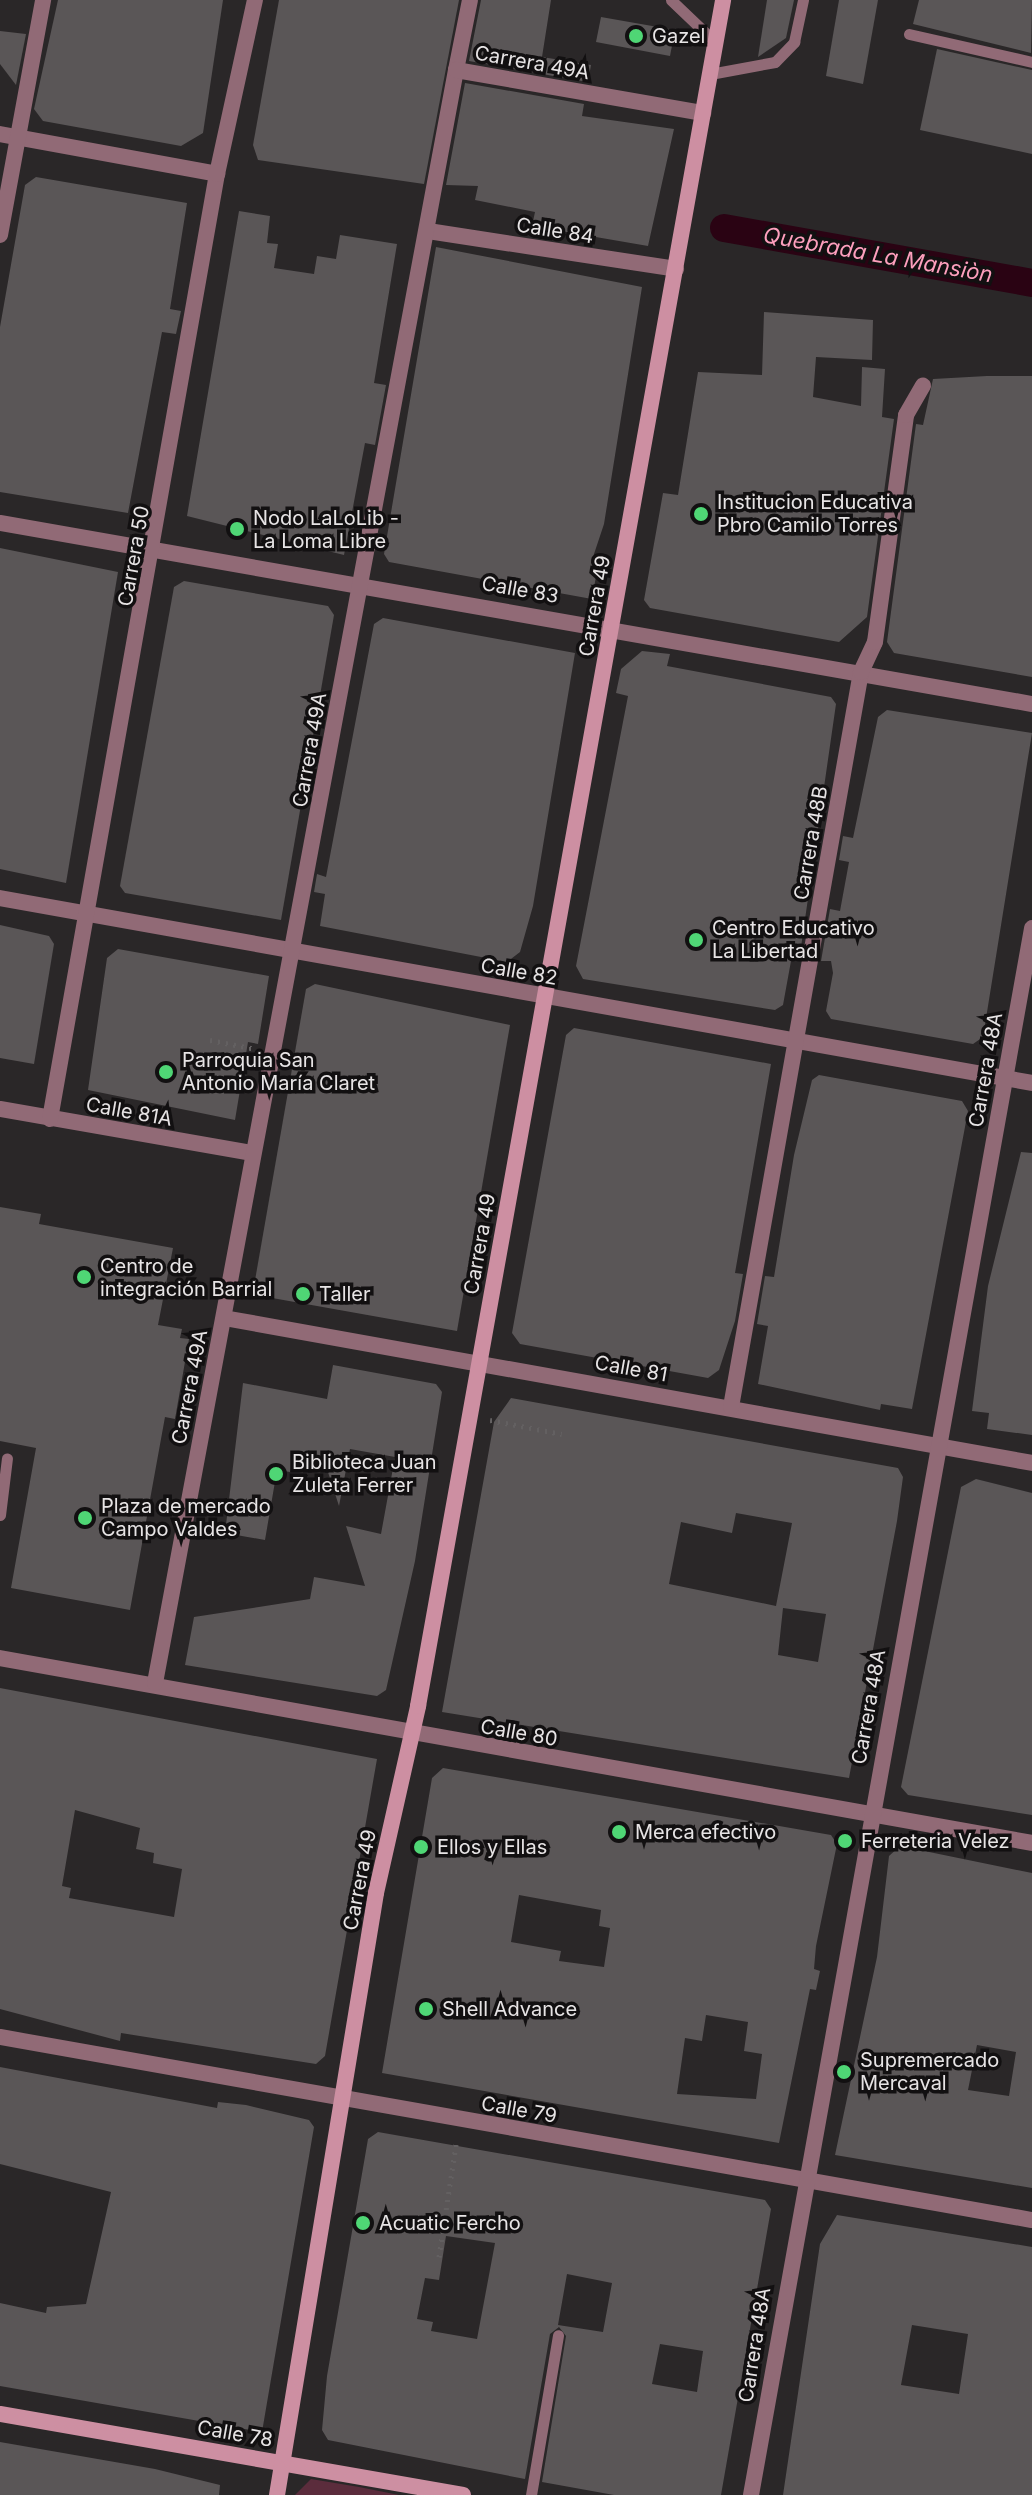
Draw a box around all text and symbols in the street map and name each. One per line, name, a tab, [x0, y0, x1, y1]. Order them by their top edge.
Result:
place label: Gazel	[652, 24, 705, 48]
marker: Gazel	[627, 27, 645, 45]
street label: Carrera 49A	[473, 41, 591, 85]
street label: Calle 84	[515, 213, 595, 249]
water label: Quebrada La Mansiòn	[761, 222, 995, 288]
place label: Institucion Educativa Pbro Camilo Torres	[717, 490, 913, 537]
street label: Carrera 50	[113, 504, 155, 608]
marker: Institucion Educativa Pbro Camilo Torres	[692, 505, 710, 523]
place label: Nodo LaLoLib - La Loma Libre	[253, 506, 399, 553]
marker: Nodo LaLoLib - La Loma Libre	[228, 520, 246, 538]
street label: Carrera 49	[574, 554, 616, 658]
street label: Calle 83	[480, 571, 560, 609]
street label: Carrera 49A	[288, 691, 332, 809]
street label: Carrera 48B	[789, 784, 833, 902]
place label: Centro Educativo La Libertad	[712, 916, 875, 963]
marker: Centro Educativo La Libertad	[687, 931, 705, 949]
street label: Calle 82	[479, 953, 559, 991]
street label: Carrera 48A	[964, 1011, 1008, 1129]
place label: Parroquia San Antonio María Claret	[182, 1048, 375, 1095]
marker: Parroquia San Antonio María Claret	[157, 1063, 175, 1081]
street label: Calle 81A	[84, 1093, 174, 1131]
street label: Carrera 49	[459, 1192, 501, 1296]
place label: Centro de integración Barrial	[100, 1254, 272, 1301]
marker: Centro de integración Barrial	[75, 1268, 93, 1286]
place label: Taller	[319, 1282, 371, 1306]
marker: Taller	[294, 1285, 312, 1303]
street label: Carrera 49A	[167, 1328, 213, 1446]
street label: Calle 81	[593, 1351, 669, 1387]
place label: Biblioteca Juan Zuleta Ferrer	[292, 1450, 437, 1497]
marker: Biblioteca Juan Zuleta Ferrer	[267, 1465, 285, 1483]
place label: Plaza de mercado Campo Valdes	[101, 1494, 271, 1541]
marker: Plaza de mercado Campo Valdes	[76, 1509, 94, 1527]
street label: Carrera 48A	[847, 1648, 891, 1766]
street label: Calle 80	[479, 1714, 559, 1752]
place label: Merca efectivo	[635, 1820, 776, 1844]
marker: Merca efectivo	[610, 1823, 628, 1841]
street label: Carrera 49	[338, 1828, 382, 1932]
place label: Ferreteria Velez	[861, 1829, 1010, 1853]
marker: Ferreteria Velez	[836, 1832, 854, 1850]
place label: Ellos y Ellas	[437, 1835, 547, 1859]
marker: Ellos y Ellas	[412, 1838, 430, 1856]
place label: Shell Advance	[442, 1997, 577, 2021]
marker: Shell Advance	[417, 2000, 435, 2018]
place label: Supremercado Mercaval	[860, 2048, 999, 2095]
marker: Supremercado Mercaval	[835, 2063, 853, 2081]
street label: Calle 79	[479, 2092, 559, 2128]
place label: Acuatic Fercho	[379, 2211, 521, 2235]
marker: Acuatic Fercho	[354, 2214, 372, 2232]
street label: Carrera 48A	[734, 2286, 776, 2404]
street label: Calle 78	[195, 2416, 275, 2452]

